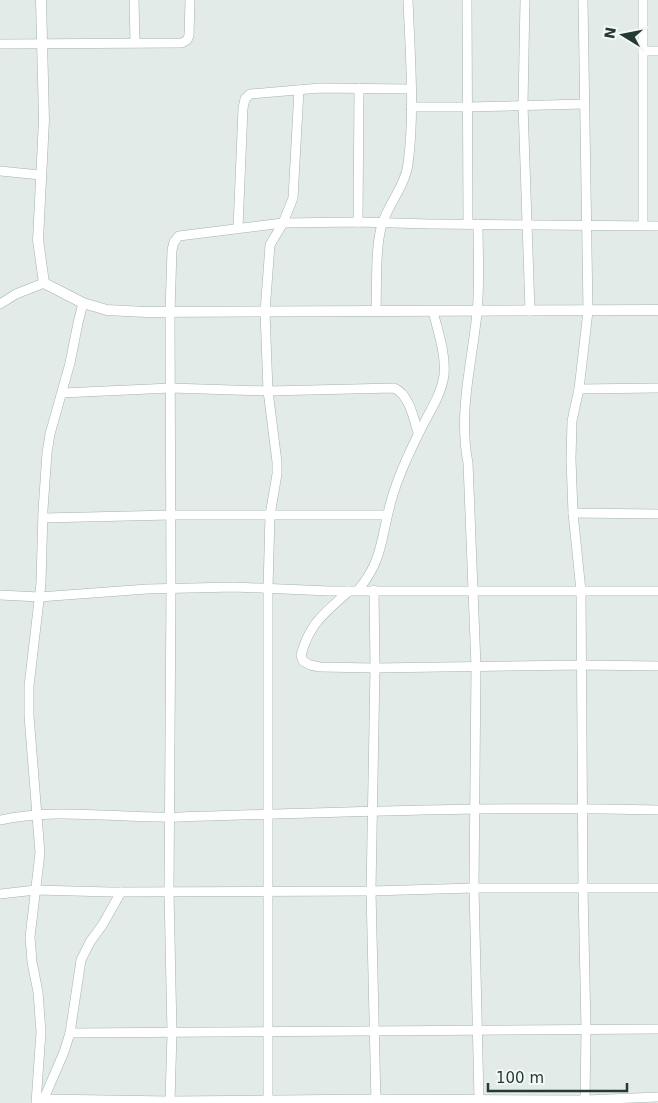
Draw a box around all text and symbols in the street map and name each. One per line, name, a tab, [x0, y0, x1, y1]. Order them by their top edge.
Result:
north arrow	[598, 10, 648, 60]
text: N	[601, 26, 619, 40]
scale bar	[488, 1060, 627, 1092]
text: 100 m	[496, 1069, 544, 1087]

